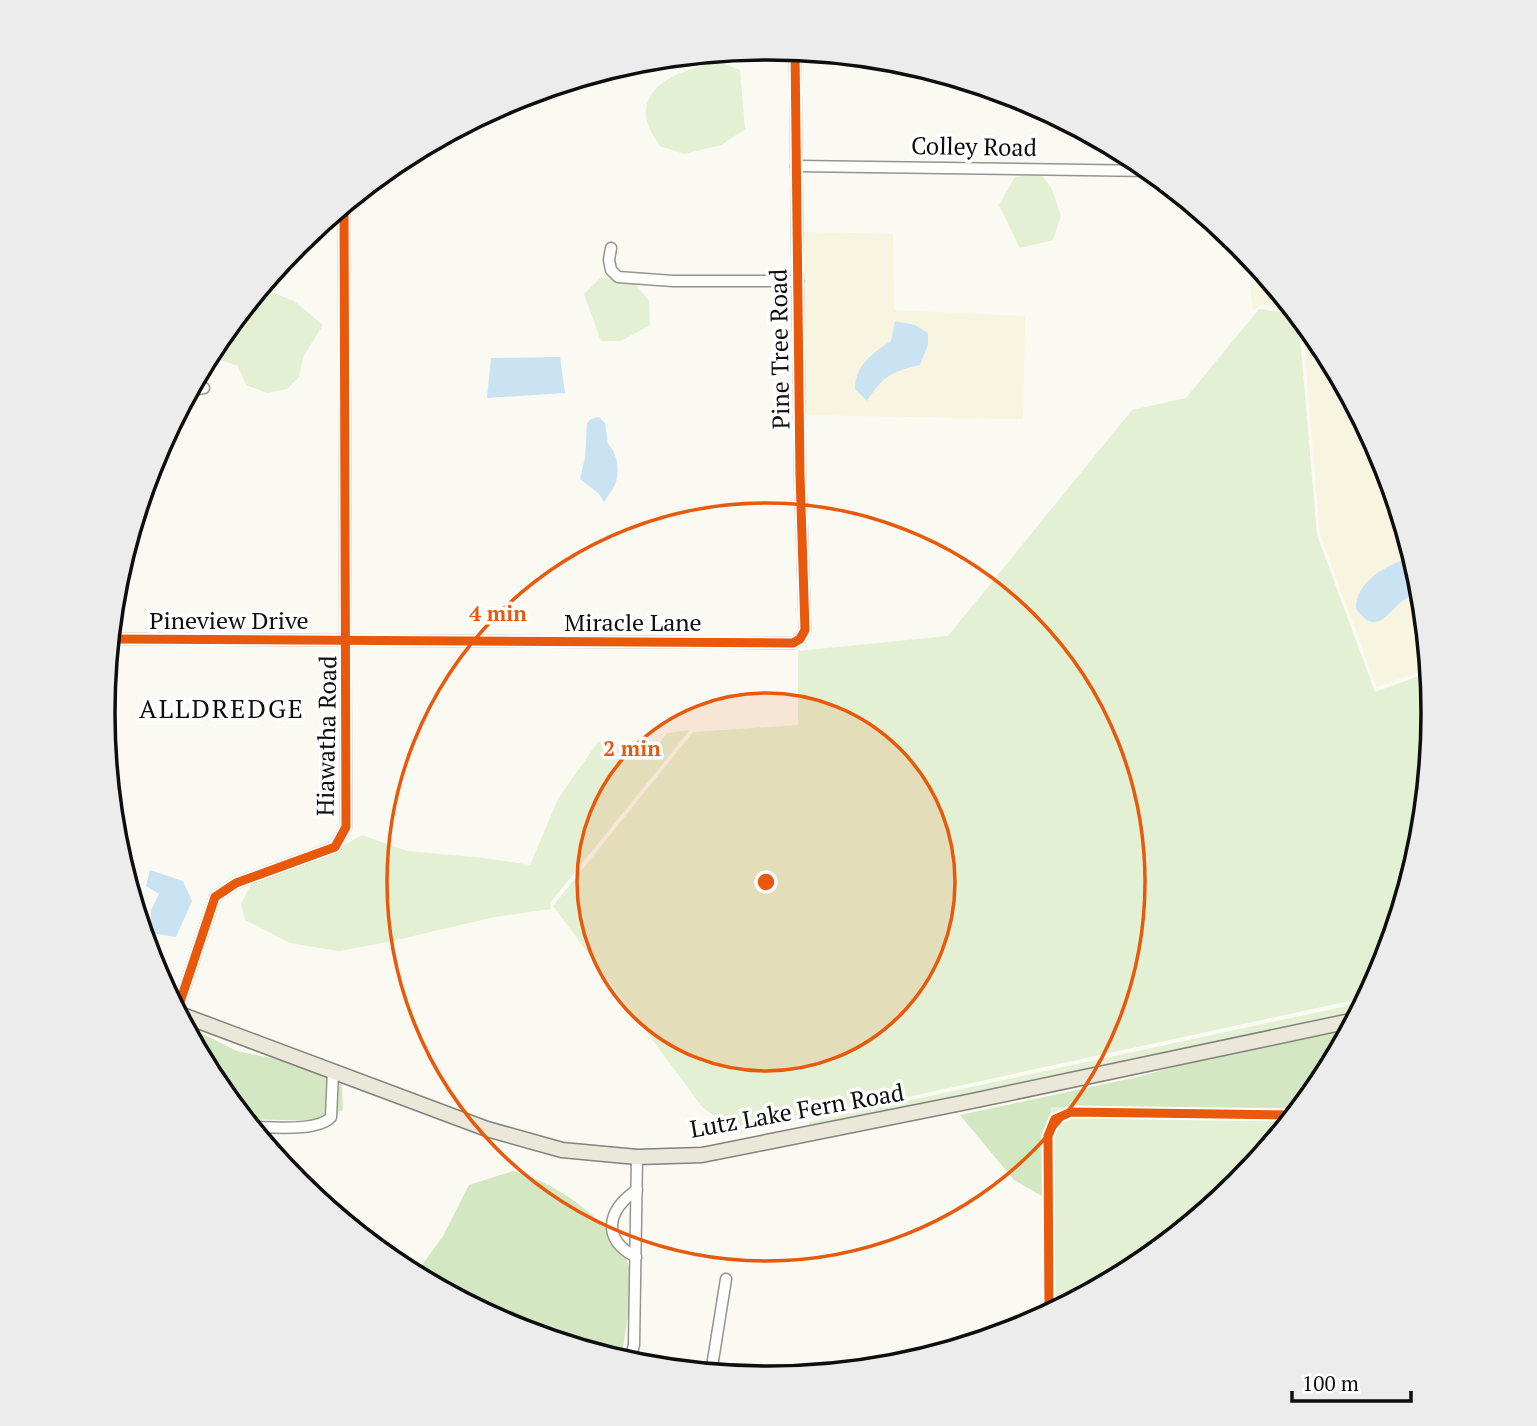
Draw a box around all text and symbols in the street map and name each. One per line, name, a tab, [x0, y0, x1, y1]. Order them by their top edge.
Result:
street label: Colley Road	[911, 129, 1037, 163]
street label: Pine Tree Road	[762, 268, 796, 430]
text: 4 min	[469, 599, 527, 627]
street label: Pineview Drive	[149, 604, 309, 636]
street label: Miracle Lane	[564, 606, 702, 638]
street label: Hiawatha Road	[309, 655, 343, 817]
district label: ALLDREDGE	[139, 691, 305, 725]
text: 2 min	[603, 734, 661, 762]
centre of rings	[754, 870, 778, 894]
street label: Lutz Lake Fern Road	[687, 1075, 906, 1145]
scale bar	[1292, 1360, 1411, 1404]
text: 100 m	[1302, 1369, 1359, 1397]

